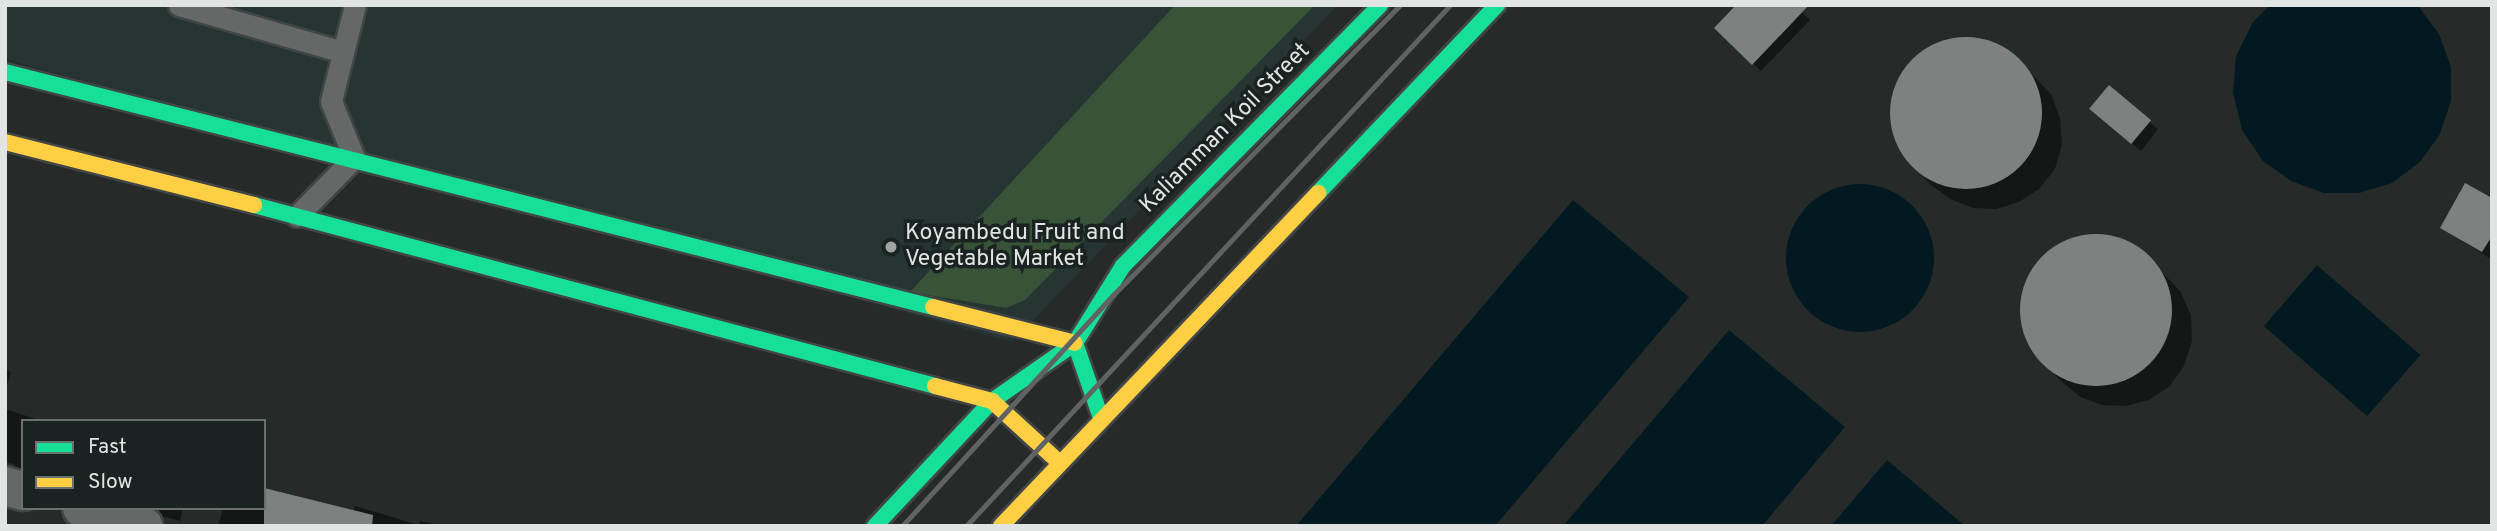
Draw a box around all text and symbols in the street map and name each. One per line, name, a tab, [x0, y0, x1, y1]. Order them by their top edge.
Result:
street label: Kaliamman Koil Street	[1135, 38, 1317, 220]
place label: Koyambedu Fruit and Vegetable Market	[905, 220, 1125, 274]
marker: Koyambedu Fruit and Vegetable Market	[883, 239, 899, 255]
legend	[21, 419, 266, 510]
text: Fast	[88, 434, 127, 461]
text: Slow	[88, 469, 133, 496]

